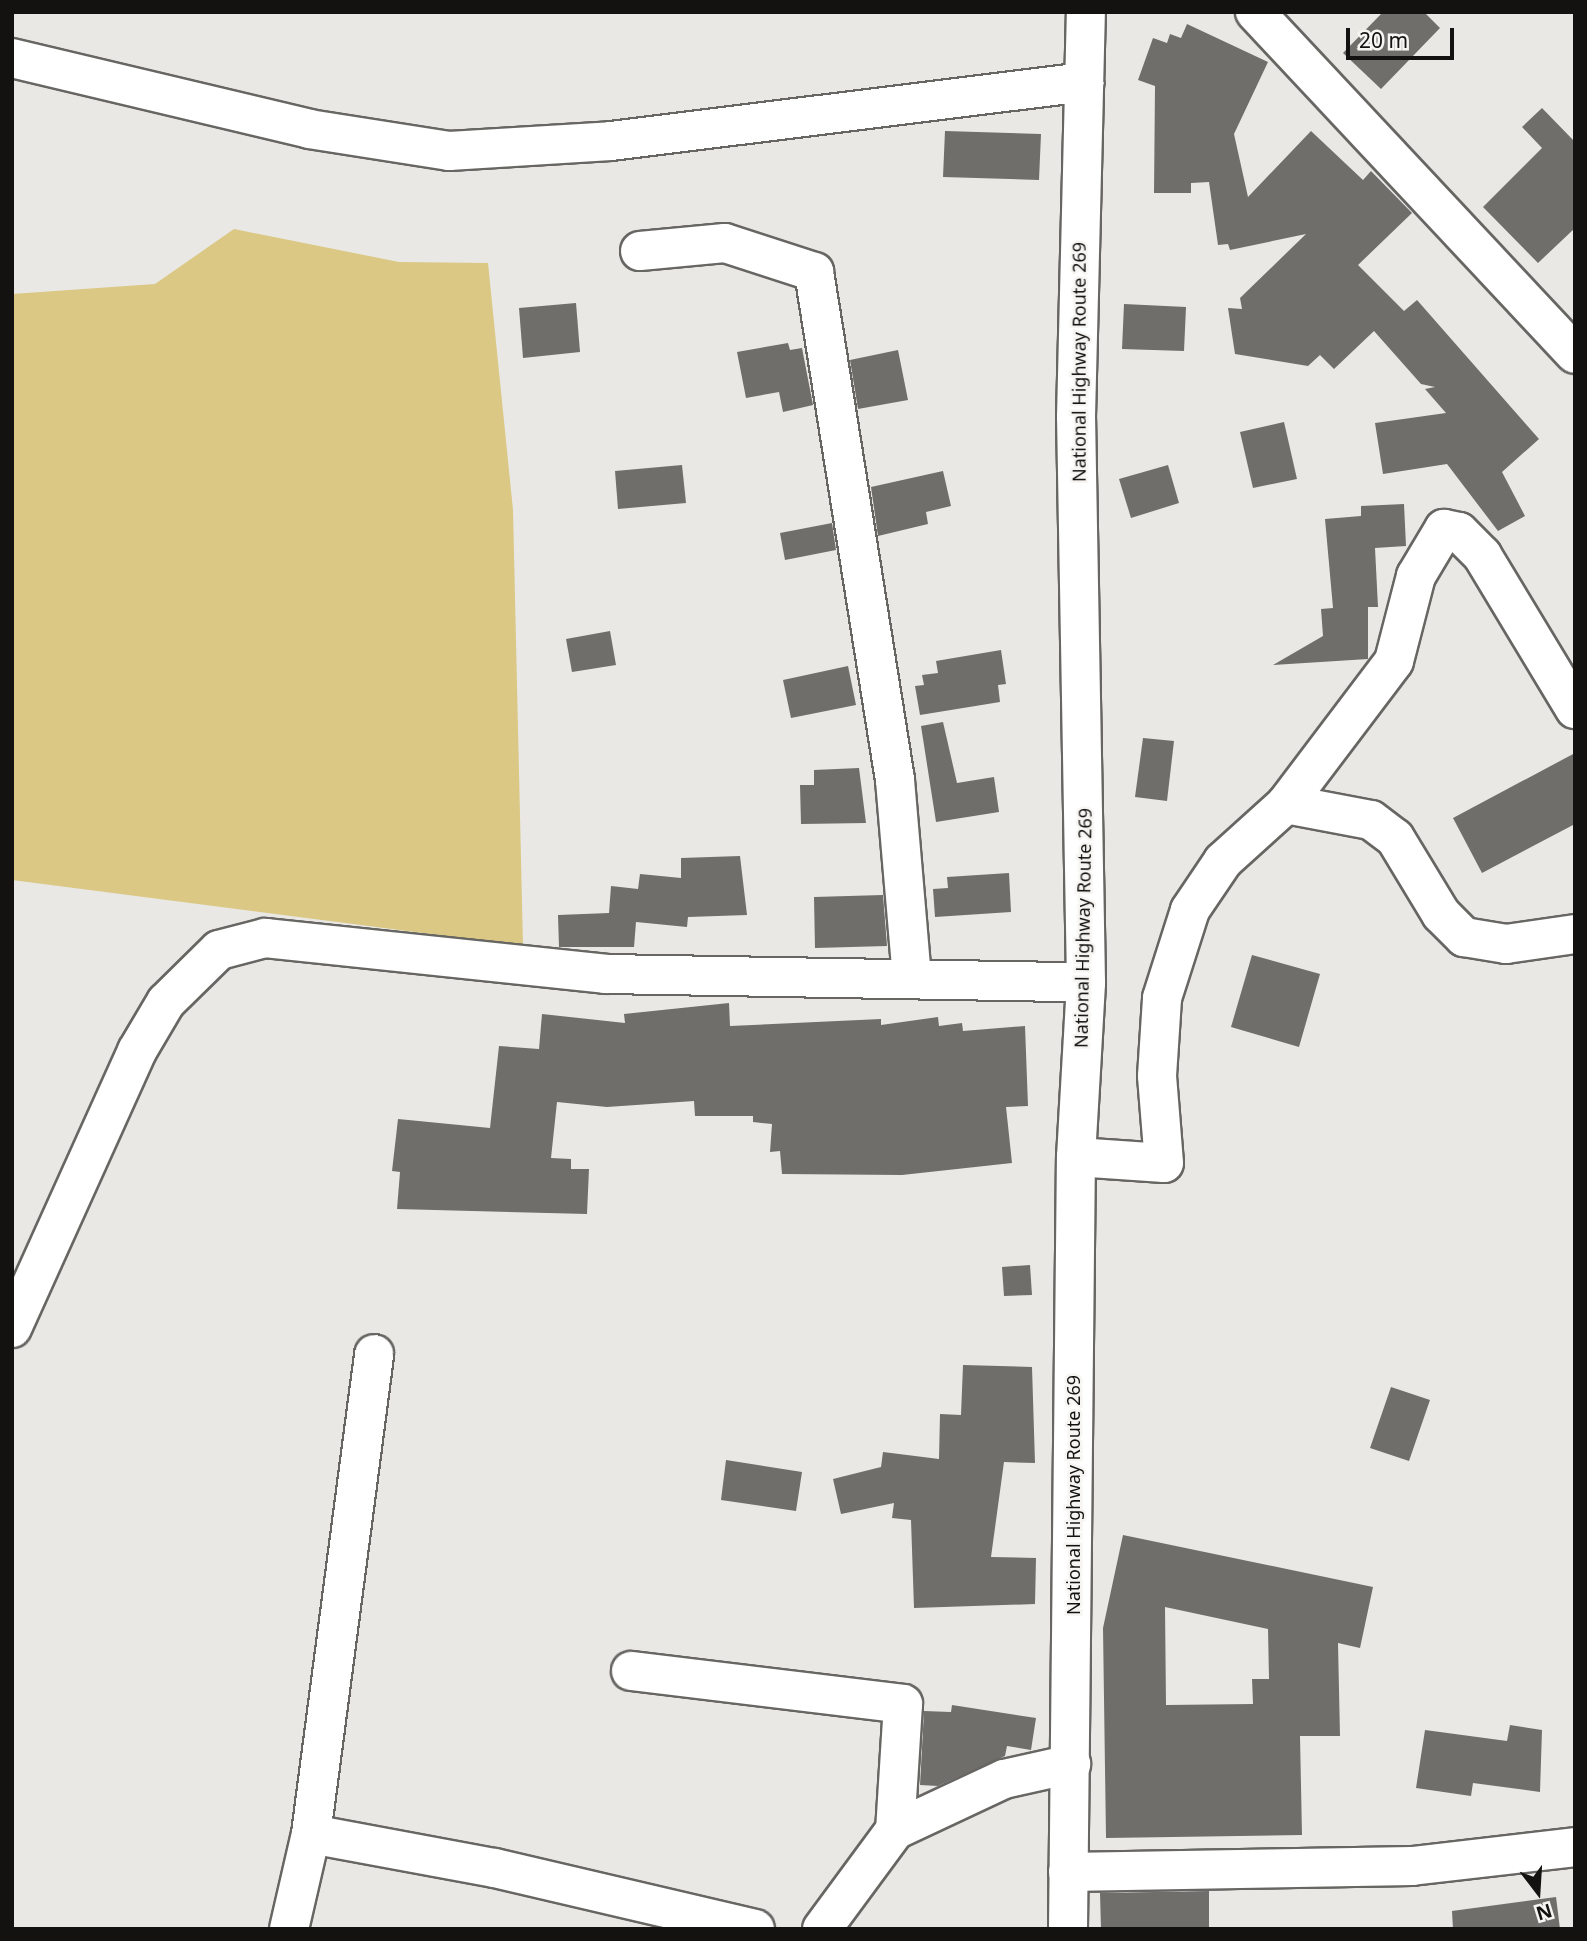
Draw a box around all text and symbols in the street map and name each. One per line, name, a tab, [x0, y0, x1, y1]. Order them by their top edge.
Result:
scale bar	[1349, 14, 1458, 58]
text: 20 m	[1359, 26, 1408, 54]
street label: National Highway Route 269	[1068, 242, 1090, 482]
street label: National Highway Route 269	[1070, 808, 1096, 1048]
street label: National Highway Route 269	[1062, 1375, 1084, 1615]
north arrow	[1503, 1857, 1573, 1927]
text: N	[1533, 1897, 1555, 1927]

